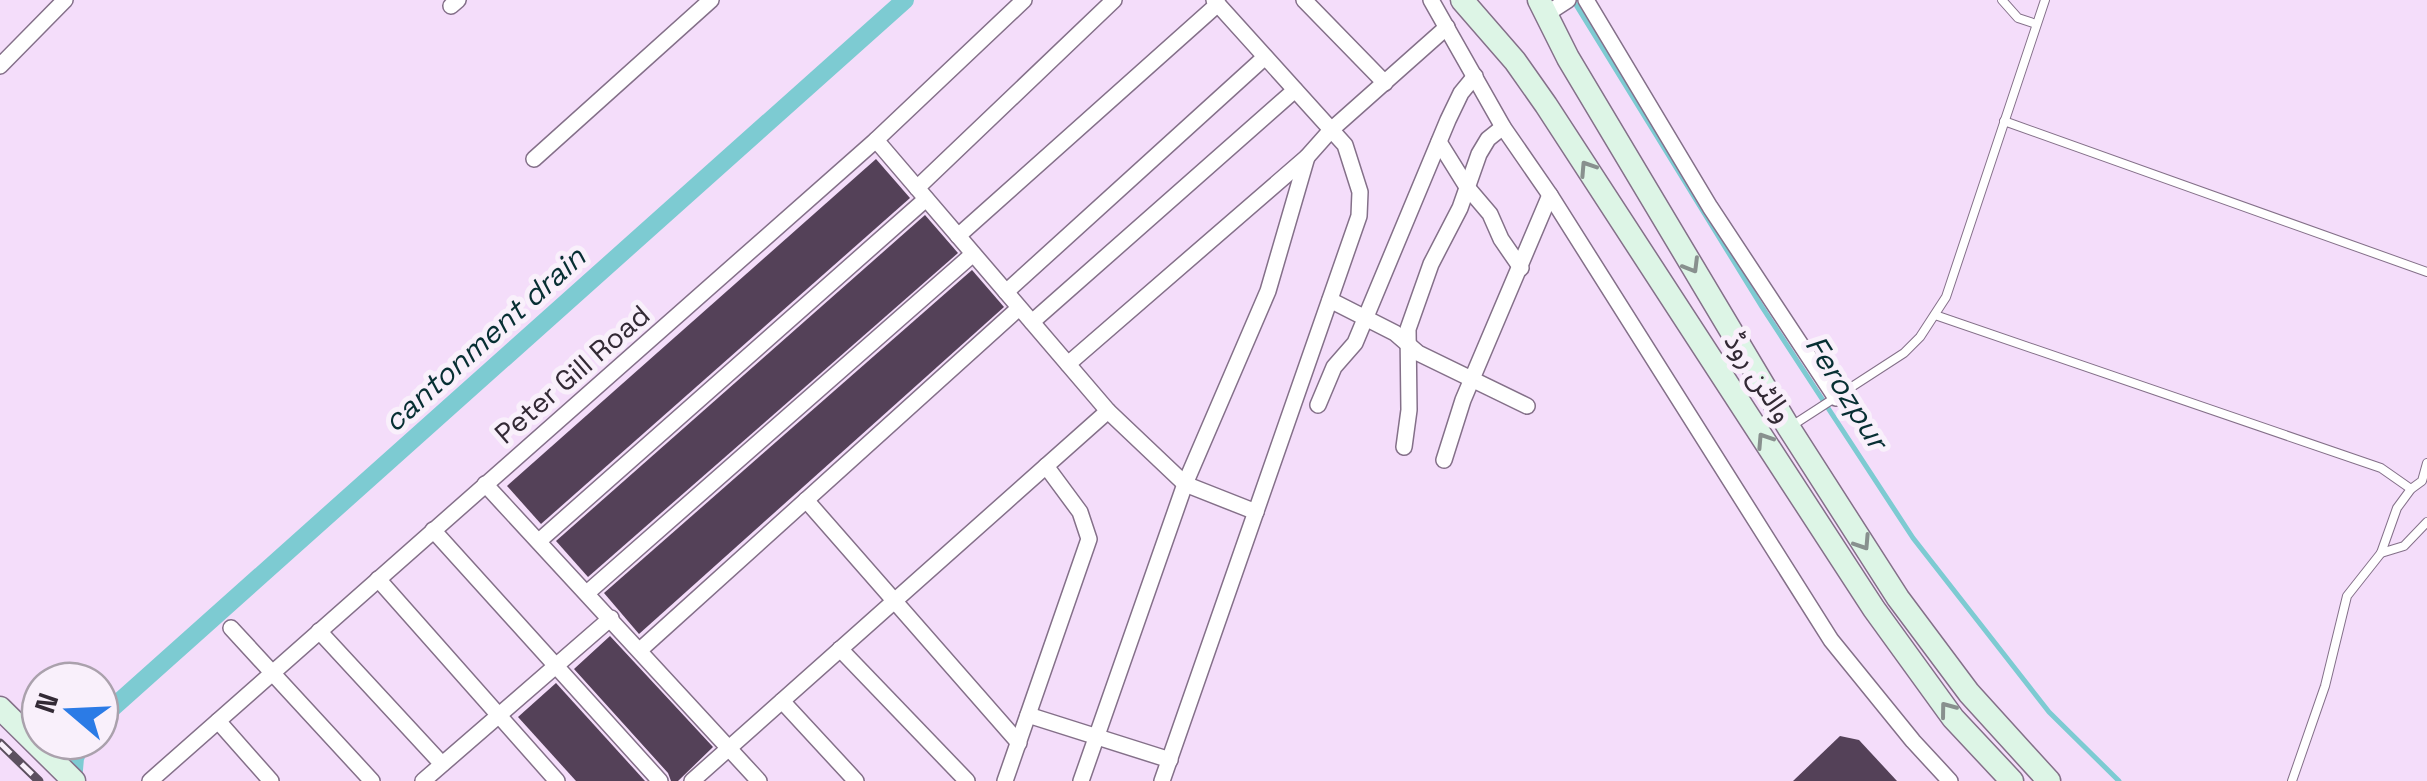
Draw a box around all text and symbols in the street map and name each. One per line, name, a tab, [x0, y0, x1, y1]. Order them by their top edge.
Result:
one-way arrow	[1580, 161, 1599, 179]
water label: cantonment drain	[375, 237, 594, 440]
one-way arrow	[1680, 255, 1699, 273]
street label: Peter Gill Road	[487, 297, 657, 451]
street label: والٹن روڈ	[1716, 325, 1802, 429]
water label: Ferozpur	[1797, 328, 1899, 459]
one-way arrow	[1758, 433, 1776, 452]
one-way arrow	[1850, 532, 1869, 550]
north arrow	[20, 661, 120, 761]
text: N	[26, 688, 66, 718]
one-way arrow	[1942, 702, 1959, 720]

